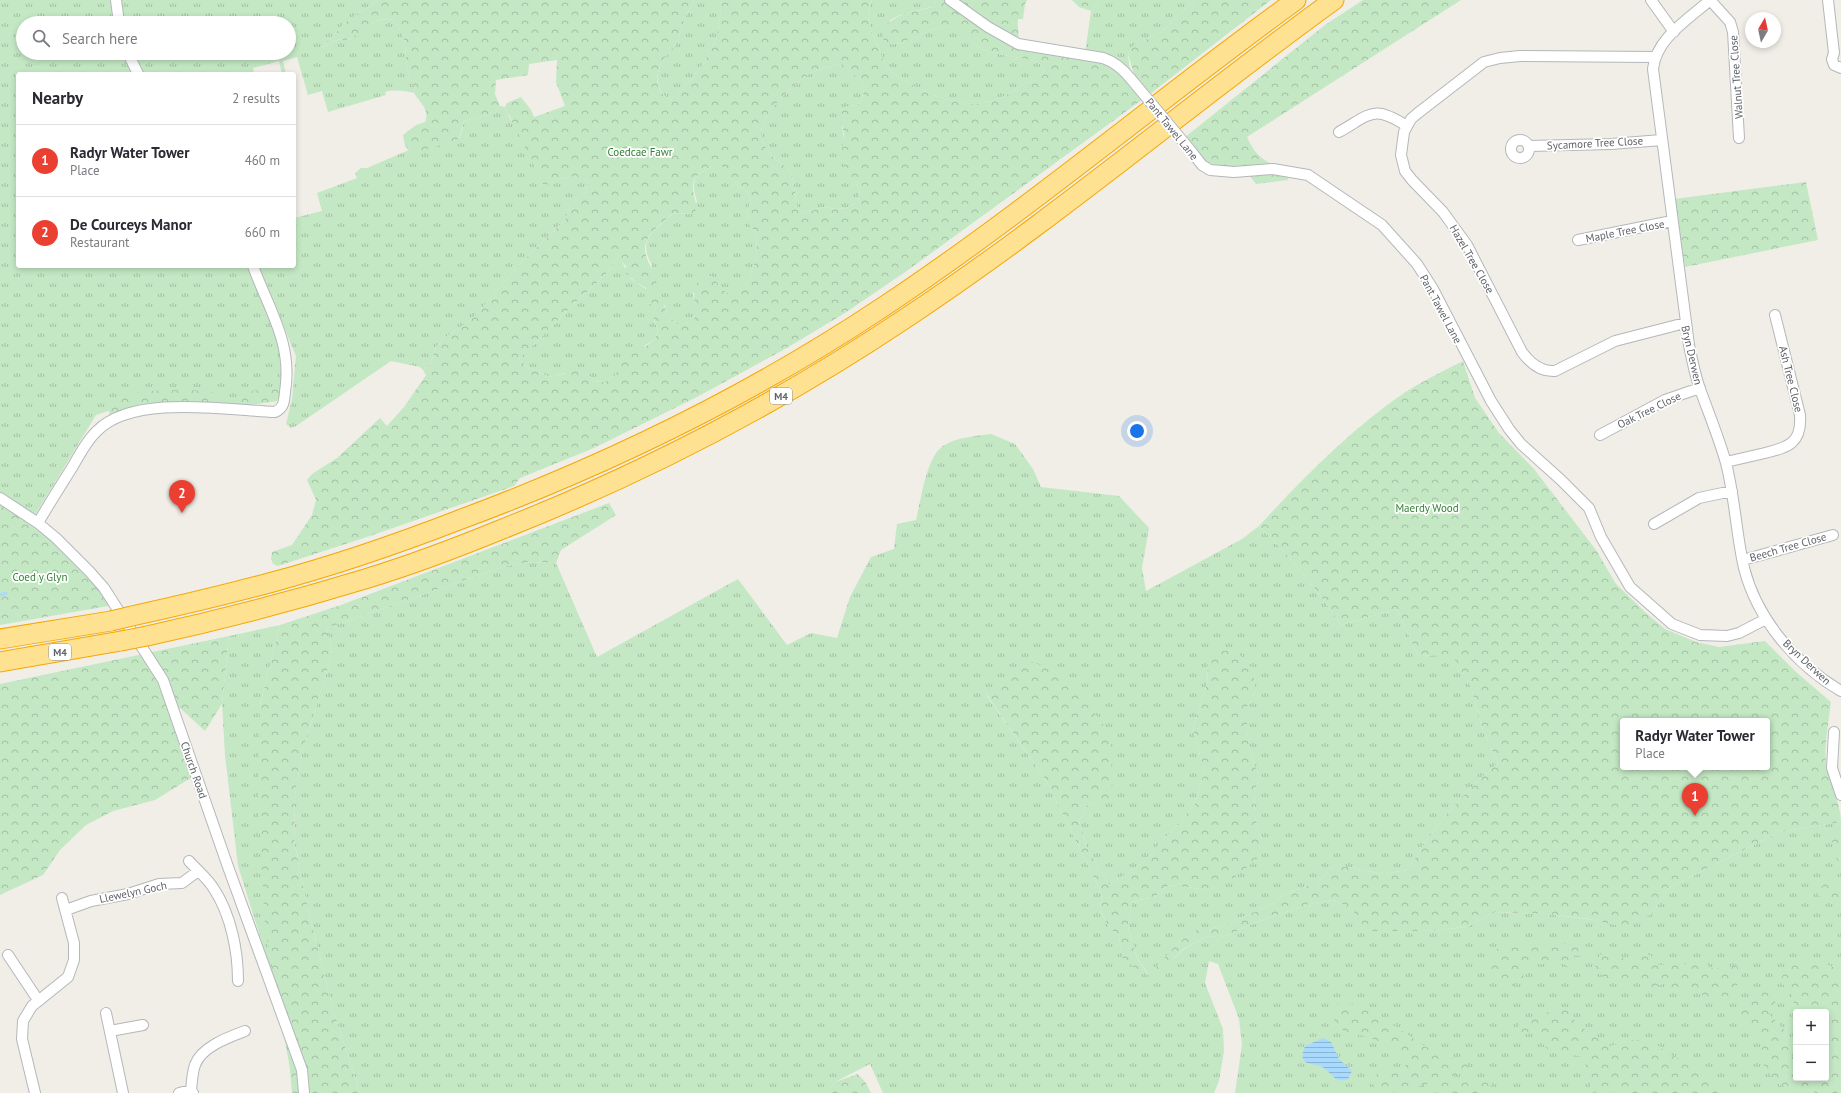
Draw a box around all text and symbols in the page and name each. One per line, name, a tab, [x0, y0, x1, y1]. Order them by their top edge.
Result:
north arrow	[1745, 12, 1781, 48]
search box	[16, 16, 296, 60]
icon: search	[30, 27, 52, 49]
text: Search here	[62, 29, 138, 48]
street label: Walnut Tree Close	[1726, 34, 1746, 119]
text: Nearby	[32, 87, 83, 109]
text: 2 results	[232, 90, 280, 107]
street label: Pant Tawel Lane	[1143, 95, 1202, 163]
street label: Sycamore Tree Close	[1547, 133, 1644, 153]
text: Radyr Water Tower	[70, 143, 189, 162]
park label: Coedcae Fawr	[607, 145, 673, 159]
text: 1	[41, 152, 49, 169]
text: 460 m	[245, 152, 280, 169]
text: Place	[70, 162, 100, 179]
text: De Courceys Manor	[70, 215, 192, 234]
street label: Maple Tree Close	[1584, 216, 1666, 245]
street label: Hazel Tree Close	[1447, 222, 1498, 296]
text: 2	[41, 224, 49, 241]
text: 660 m	[245, 224, 280, 241]
text: Restaurant	[70, 234, 129, 251]
street label: Pant Tawel Lane	[1417, 272, 1465, 346]
street label: Bryn Derwen	[1678, 324, 1706, 386]
street label: Ash Tree Close	[1776, 344, 1806, 414]
road number: M4	[770, 388, 792, 404]
street label: Oak Tree Close	[1615, 388, 1683, 431]
your location	[1127, 421, 1147, 441]
pin: 2	[169, 480, 195, 513]
park label: Maerdy Wood	[1395, 501, 1459, 515]
street label: Beech Tree Close	[1748, 529, 1828, 565]
park label: Coed y Glyn	[13, 570, 67, 584]
street label: Bryn Derwen	[1780, 636, 1834, 688]
road number: M4	[49, 644, 71, 660]
popup	[1620, 718, 1770, 770]
text: Radyr Water Tower	[1635, 726, 1755, 745]
street label: Church Road	[178, 740, 210, 800]
text: Place	[1635, 745, 1665, 762]
pin: 1	[1682, 783, 1708, 816]
street label: Llewelyn Goch	[98, 878, 168, 906]
map controls	[1793, 1009, 1829, 1081]
button: +	[1793, 1009, 1829, 1045]
button: −	[1793, 1045, 1829, 1081]

